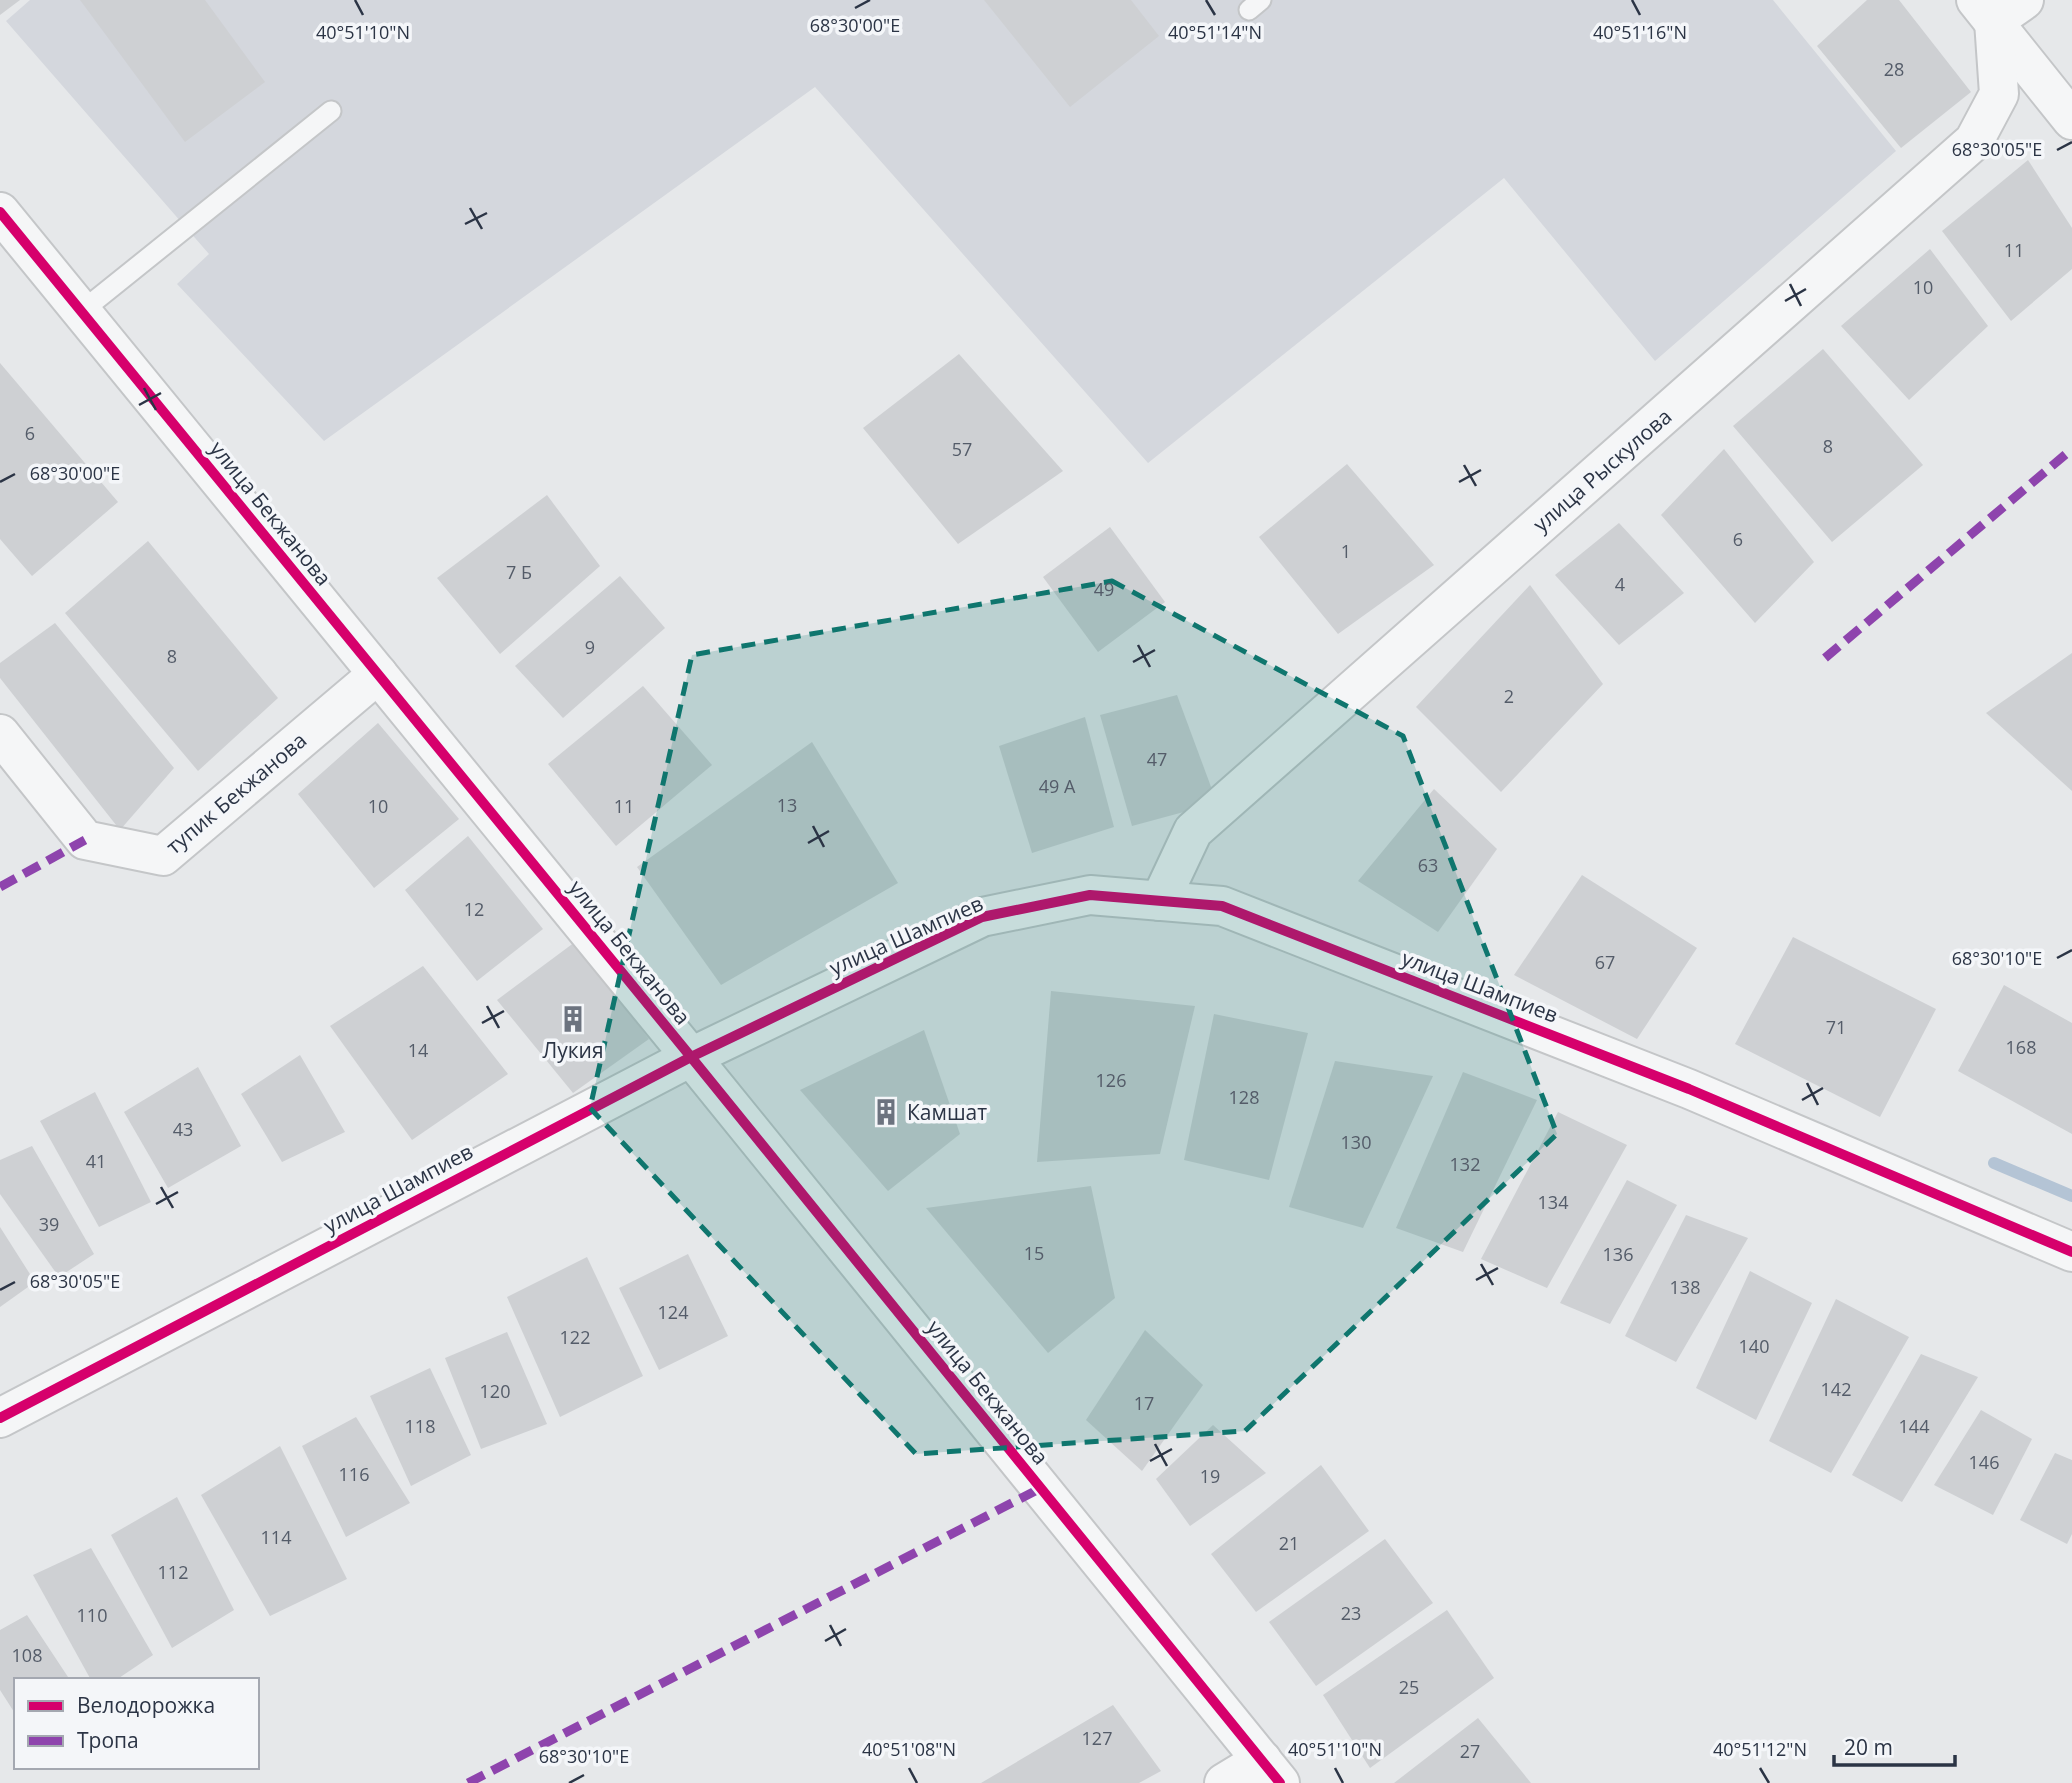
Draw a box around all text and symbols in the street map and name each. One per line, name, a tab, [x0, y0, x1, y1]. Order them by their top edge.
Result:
text: 68°30'00"E	[810, 13, 900, 37]
text: 40°51'10"N	[316, 20, 410, 44]
text: 40°51'14"N	[1168, 20, 1262, 44]
text: 40°51'16"N	[1593, 20, 1687, 44]
house number: 28	[1884, 57, 1904, 81]
text: 68°30'05"E	[1952, 137, 2042, 161]
house number: 11	[2004, 238, 2024, 262]
house number: 10	[1913, 275, 1933, 299]
street label: улица Рыскулова	[1527, 402, 1677, 538]
house number: 6	[25, 421, 35, 445]
house number: 8	[1823, 434, 1833, 458]
street label: улица Бекжанова	[204, 435, 338, 591]
house number: 57	[952, 437, 972, 461]
text: 68°30'00"E	[30, 461, 120, 485]
house number: 6	[1733, 527, 1743, 551]
house number: 1	[1341, 539, 1351, 563]
house number: 7 Б	[506, 560, 532, 584]
house number: 4	[1615, 572, 1625, 596]
house number: 49	[1094, 577, 1114, 601]
house number: 9	[585, 635, 595, 659]
house number: 8	[167, 644, 177, 668]
house number: 2	[1504, 684, 1514, 708]
street label: тупик Бекжанова	[160, 726, 312, 860]
house number: 47	[1147, 747, 1167, 771]
house number: 49 А	[1039, 774, 1076, 798]
house number: 13	[777, 793, 797, 817]
house number: 10	[368, 794, 388, 818]
house number: 11	[614, 794, 634, 818]
house number: 63	[1418, 853, 1438, 877]
street label: улица Бекжанова	[563, 874, 697, 1030]
street label: улица Шампиев	[825, 889, 987, 981]
house number: 12	[464, 897, 484, 921]
street label: улица Шампиев	[1398, 943, 1562, 1029]
text: 68°30'10"E	[1952, 946, 2042, 970]
house number: 67	[1595, 950, 1615, 974]
building icon: Лукия	[558, 1004, 588, 1034]
house number: 71	[1826, 1015, 1846, 1039]
house number: 168	[2006, 1035, 2036, 1059]
place label: Лукия	[542, 1036, 604, 1064]
house number: 14	[408, 1038, 428, 1062]
house number: 126	[1096, 1068, 1126, 1092]
house number: 128	[1229, 1085, 1259, 1109]
building icon: Камшат	[871, 1097, 901, 1127]
place label: Камшат	[907, 1098, 987, 1126]
house number: 43	[173, 1117, 193, 1141]
house number: 130	[1341, 1130, 1371, 1154]
street label: улица Шампиев	[319, 1137, 477, 1239]
house number: 41	[86, 1149, 106, 1173]
house number: 132	[1450, 1152, 1480, 1176]
house number: 134	[1538, 1190, 1568, 1214]
house number: 39	[39, 1212, 59, 1236]
house number: 15	[1024, 1241, 1044, 1265]
house number: 136	[1603, 1242, 1633, 1266]
text: 68°30'05"E	[30, 1269, 120, 1293]
house number: 138	[1670, 1275, 1700, 1299]
house number: 124	[658, 1300, 688, 1324]
street label: улица Бекжанова	[921, 1314, 1055, 1470]
house number: 122	[560, 1325, 590, 1349]
house number: 140	[1739, 1334, 1769, 1358]
house number: 142	[1821, 1377, 1851, 1401]
house number: 120	[480, 1379, 510, 1403]
house number: 17	[1134, 1391, 1154, 1415]
house number: 118	[405, 1414, 435, 1438]
house number: 144	[1899, 1414, 1929, 1438]
house number: 146	[1969, 1450, 1999, 1474]
house number: 116	[339, 1462, 369, 1486]
house number: 19	[1200, 1464, 1220, 1488]
house number: 114	[261, 1525, 291, 1549]
house number: 21	[1279, 1531, 1299, 1555]
house number: 112	[158, 1560, 188, 1584]
house number: 23	[1341, 1601, 1361, 1625]
house number: 110	[77, 1603, 107, 1627]
house number: 108	[12, 1643, 42, 1667]
house number: 25	[1399, 1675, 1419, 1699]
legend	[14, 1678, 259, 1769]
text: Велодорожка	[77, 1691, 215, 1719]
scale bar	[1834, 1724, 1955, 1768]
text: Тропа	[77, 1726, 139, 1754]
house number: 127	[1082, 1726, 1112, 1750]
text: 20 m	[1844, 1733, 1893, 1761]
text: 40°51'08"N	[862, 1737, 956, 1761]
text: 40°51'10"N	[1288, 1737, 1382, 1761]
text: 40°51'12"N	[1713, 1737, 1807, 1761]
house number: 27	[1460, 1739, 1480, 1763]
text: 68°30'10"E	[539, 1744, 629, 1768]

